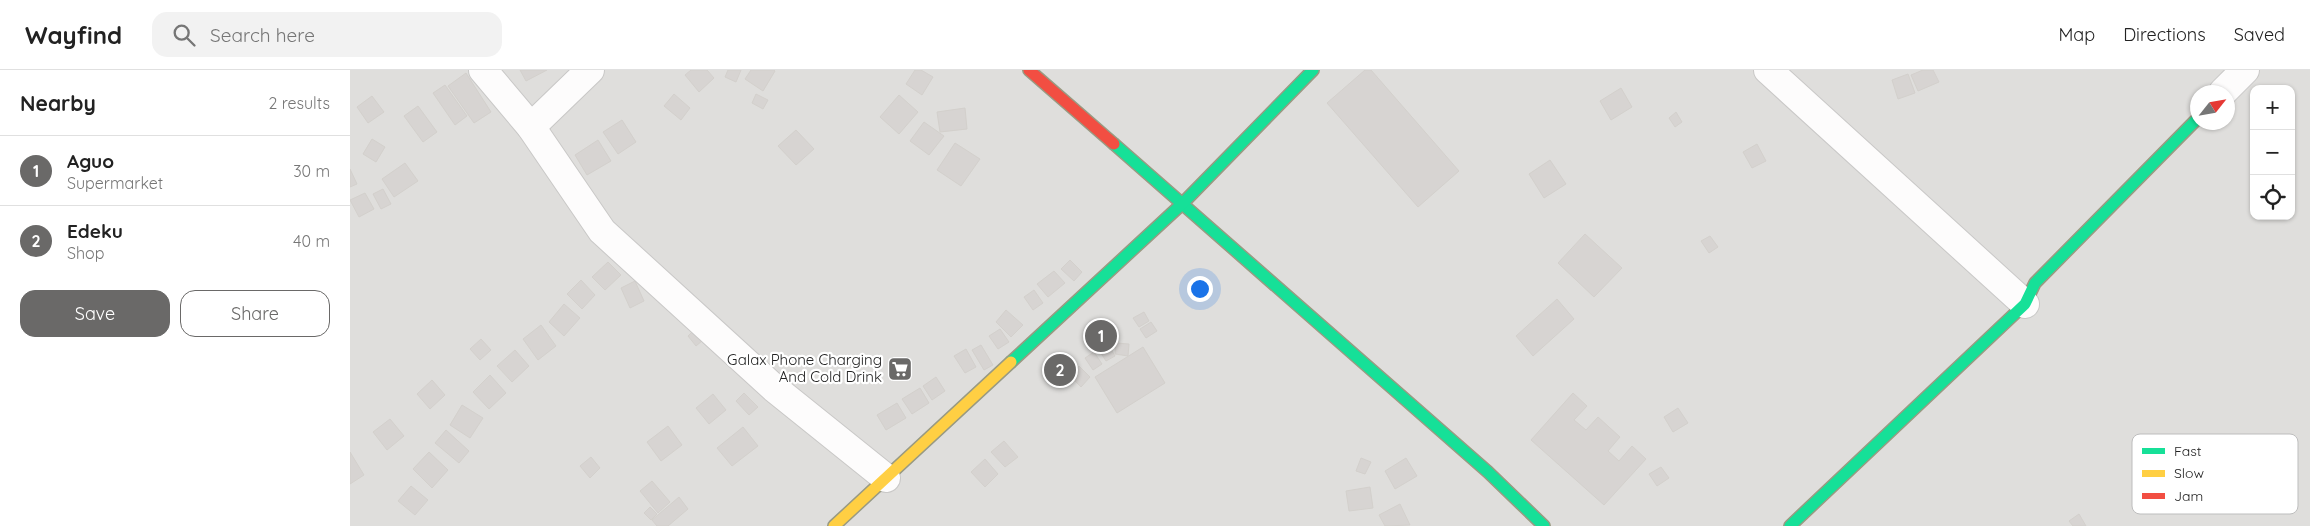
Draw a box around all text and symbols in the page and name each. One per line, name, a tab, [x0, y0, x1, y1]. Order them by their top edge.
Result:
search box	[152, 12, 502, 57]
text: Wayfind	[25, 20, 122, 50]
icon: search	[170, 21, 198, 49]
text: Search here	[210, 23, 315, 47]
text: Map	[2058, 23, 2095, 46]
text: Directions	[2123, 23, 2206, 46]
text: Saved	[2234, 23, 2285, 46]
north arrow	[2190, 85, 2235, 130]
map controls	[2250, 85, 2295, 220]
button: +	[2250, 85, 2295, 130]
text: Nearby	[20, 90, 96, 116]
text: 2 results	[268, 93, 330, 113]
button: −	[2250, 130, 2295, 175]
text: Aguo	[67, 149, 114, 173]
text: 1	[33, 161, 39, 181]
text: 30 m	[293, 161, 330, 181]
text: Supermarket	[67, 173, 163, 193]
button: locate	[2250, 175, 2295, 220]
text: Edeku	[67, 219, 123, 243]
text: 2	[31, 231, 41, 251]
text: 40 m	[293, 231, 330, 251]
text: Shop	[67, 243, 104, 263]
your location	[1187, 276, 1213, 302]
button: Save	[20, 290, 170, 337]
button: Share	[180, 290, 330, 337]
pin: 1	[1085, 317, 1117, 355]
place label: Galax Phone Charging And Cold Drink	[727, 350, 882, 386]
pin: 2	[1044, 351, 1076, 389]
supermarket icon: Galax Phone Charging And Cold Drink	[887, 356, 913, 382]
legend	[2132, 434, 2298, 514]
text: Fast	[2174, 442, 2202, 460]
text: Slow	[2174, 464, 2204, 482]
text: Jam	[2174, 487, 2203, 505]

